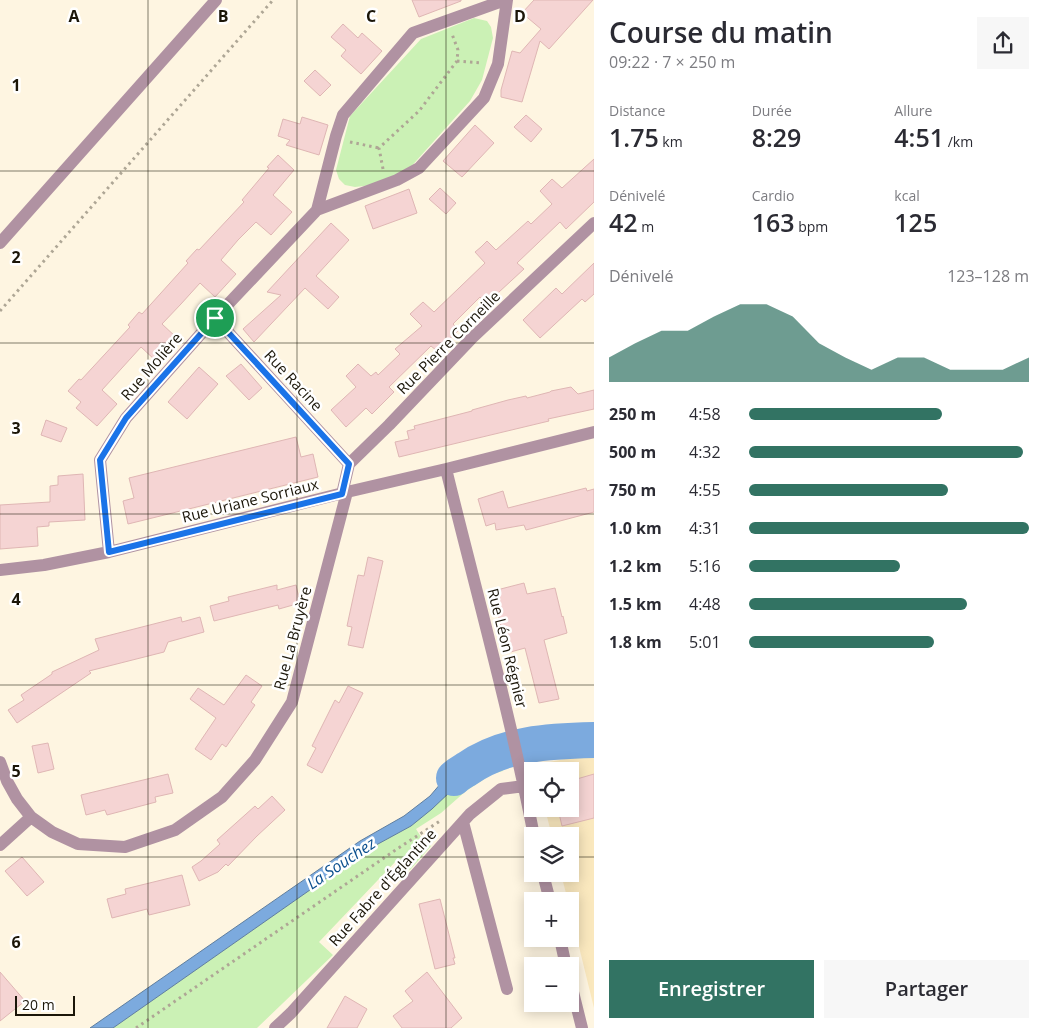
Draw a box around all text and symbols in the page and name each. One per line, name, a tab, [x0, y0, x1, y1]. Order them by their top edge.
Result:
text: A	[68, 5, 80, 27]
text: B	[218, 5, 228, 27]
text: C	[366, 5, 376, 27]
text: D	[514, 5, 526, 27]
text: Course du matin	[609, 13, 833, 51]
button: share	[977, 17, 1029, 69]
text: 09:22 · 7 × 250 m	[609, 51, 735, 73]
text: 1	[11, 74, 21, 96]
text: Distance	[609, 101, 665, 120]
text: Durée	[752, 101, 792, 120]
text: Allure	[894, 101, 932, 120]
text: 1.75	[609, 120, 659, 154]
text: 8:29	[752, 120, 801, 154]
text: 4:51	[894, 120, 944, 154]
text: km	[659, 132, 683, 151]
text: /km	[944, 132, 973, 151]
text: Dénivelé	[609, 186, 665, 205]
text: Cardio	[752, 186, 795, 205]
text: kcal	[894, 186, 920, 205]
text: 42	[609, 205, 638, 239]
text: 163	[752, 205, 795, 239]
text: 125	[894, 205, 937, 239]
text: m	[638, 217, 654, 236]
text: bpm	[795, 217, 828, 236]
text: 2	[11, 246, 21, 268]
text: Dénivelé	[609, 265, 673, 287]
text: 123–128 m	[947, 265, 1029, 287]
street label: Rue Pierre Corneille	[392, 286, 504, 398]
pin	[194, 297, 236, 339]
icon: arrive	[201, 304, 229, 332]
street label: Rue Molière	[116, 328, 186, 404]
street label: Rue Racine	[260, 345, 328, 415]
text: 250 m	[609, 403, 656, 425]
text: 4:58	[689, 403, 721, 425]
text: 3	[11, 417, 21, 439]
text: 500 m	[609, 441, 656, 463]
text: 4:32	[689, 441, 721, 463]
street label: Rue Uriane Sorriaux	[180, 473, 321, 527]
text: 750 m	[609, 479, 656, 501]
text: 4:55	[689, 479, 721, 501]
text: 1.0 km	[609, 517, 662, 539]
text: 4:31	[689, 517, 721, 539]
text: 1.2 km	[609, 555, 662, 577]
text: 5:16	[689, 555, 721, 577]
street label: Rue La Bruyère	[269, 584, 315, 692]
street label: Rue Léon Régnier	[483, 586, 533, 710]
text: 4	[11, 588, 21, 610]
text: 1.5 km	[609, 593, 662, 615]
text: 4:48	[689, 593, 721, 615]
text: 1.8 km	[609, 631, 662, 653]
text: 5:01	[689, 631, 721, 653]
text: 5	[11, 760, 21, 782]
map controls	[524, 762, 579, 1012]
button: locate	[524, 762, 579, 817]
street label: Rue Fabre d'Églantine	[324, 824, 440, 950]
button: layers	[524, 827, 579, 882]
water label: La Souchez	[302, 831, 381, 894]
button: +	[524, 892, 579, 947]
text: 6	[11, 931, 21, 953]
button: −	[524, 957, 579, 1012]
button: Enregistrer	[609, 960, 814, 1018]
button: Partager	[824, 960, 1029, 1018]
scale bar	[15, 993, 75, 1016]
text: 20 m	[22, 995, 55, 1014]

